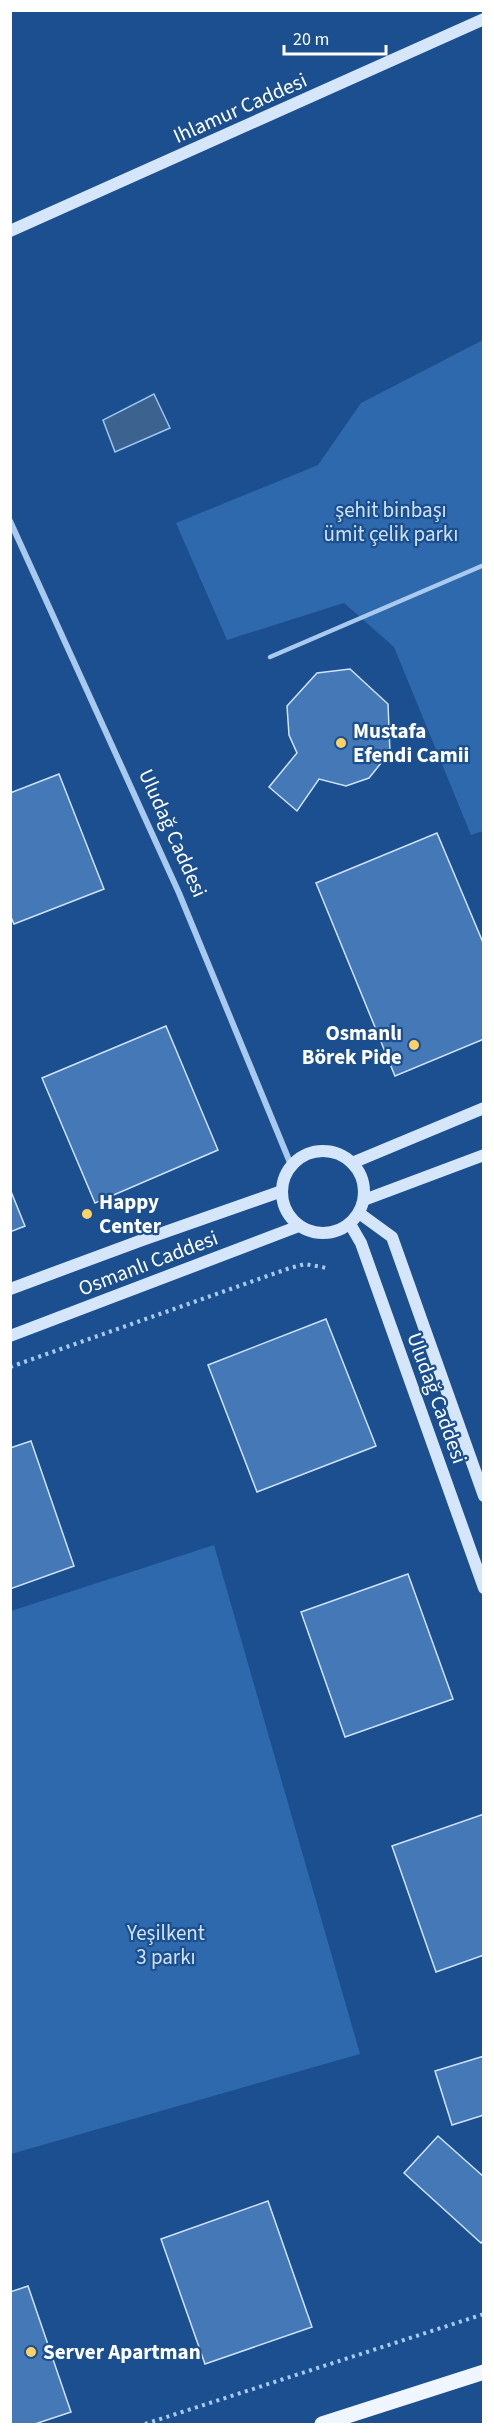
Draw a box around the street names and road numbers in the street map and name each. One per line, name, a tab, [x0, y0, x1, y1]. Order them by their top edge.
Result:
street label: Ihlamur Caddesi	[168, 65, 312, 151]
street label: Uludağ Caddesi	[131, 764, 215, 902]
street label: Osmanlı Caddesi	[74, 1223, 222, 1303]
street label: Uludağ Caddesi	[399, 1328, 475, 1468]

